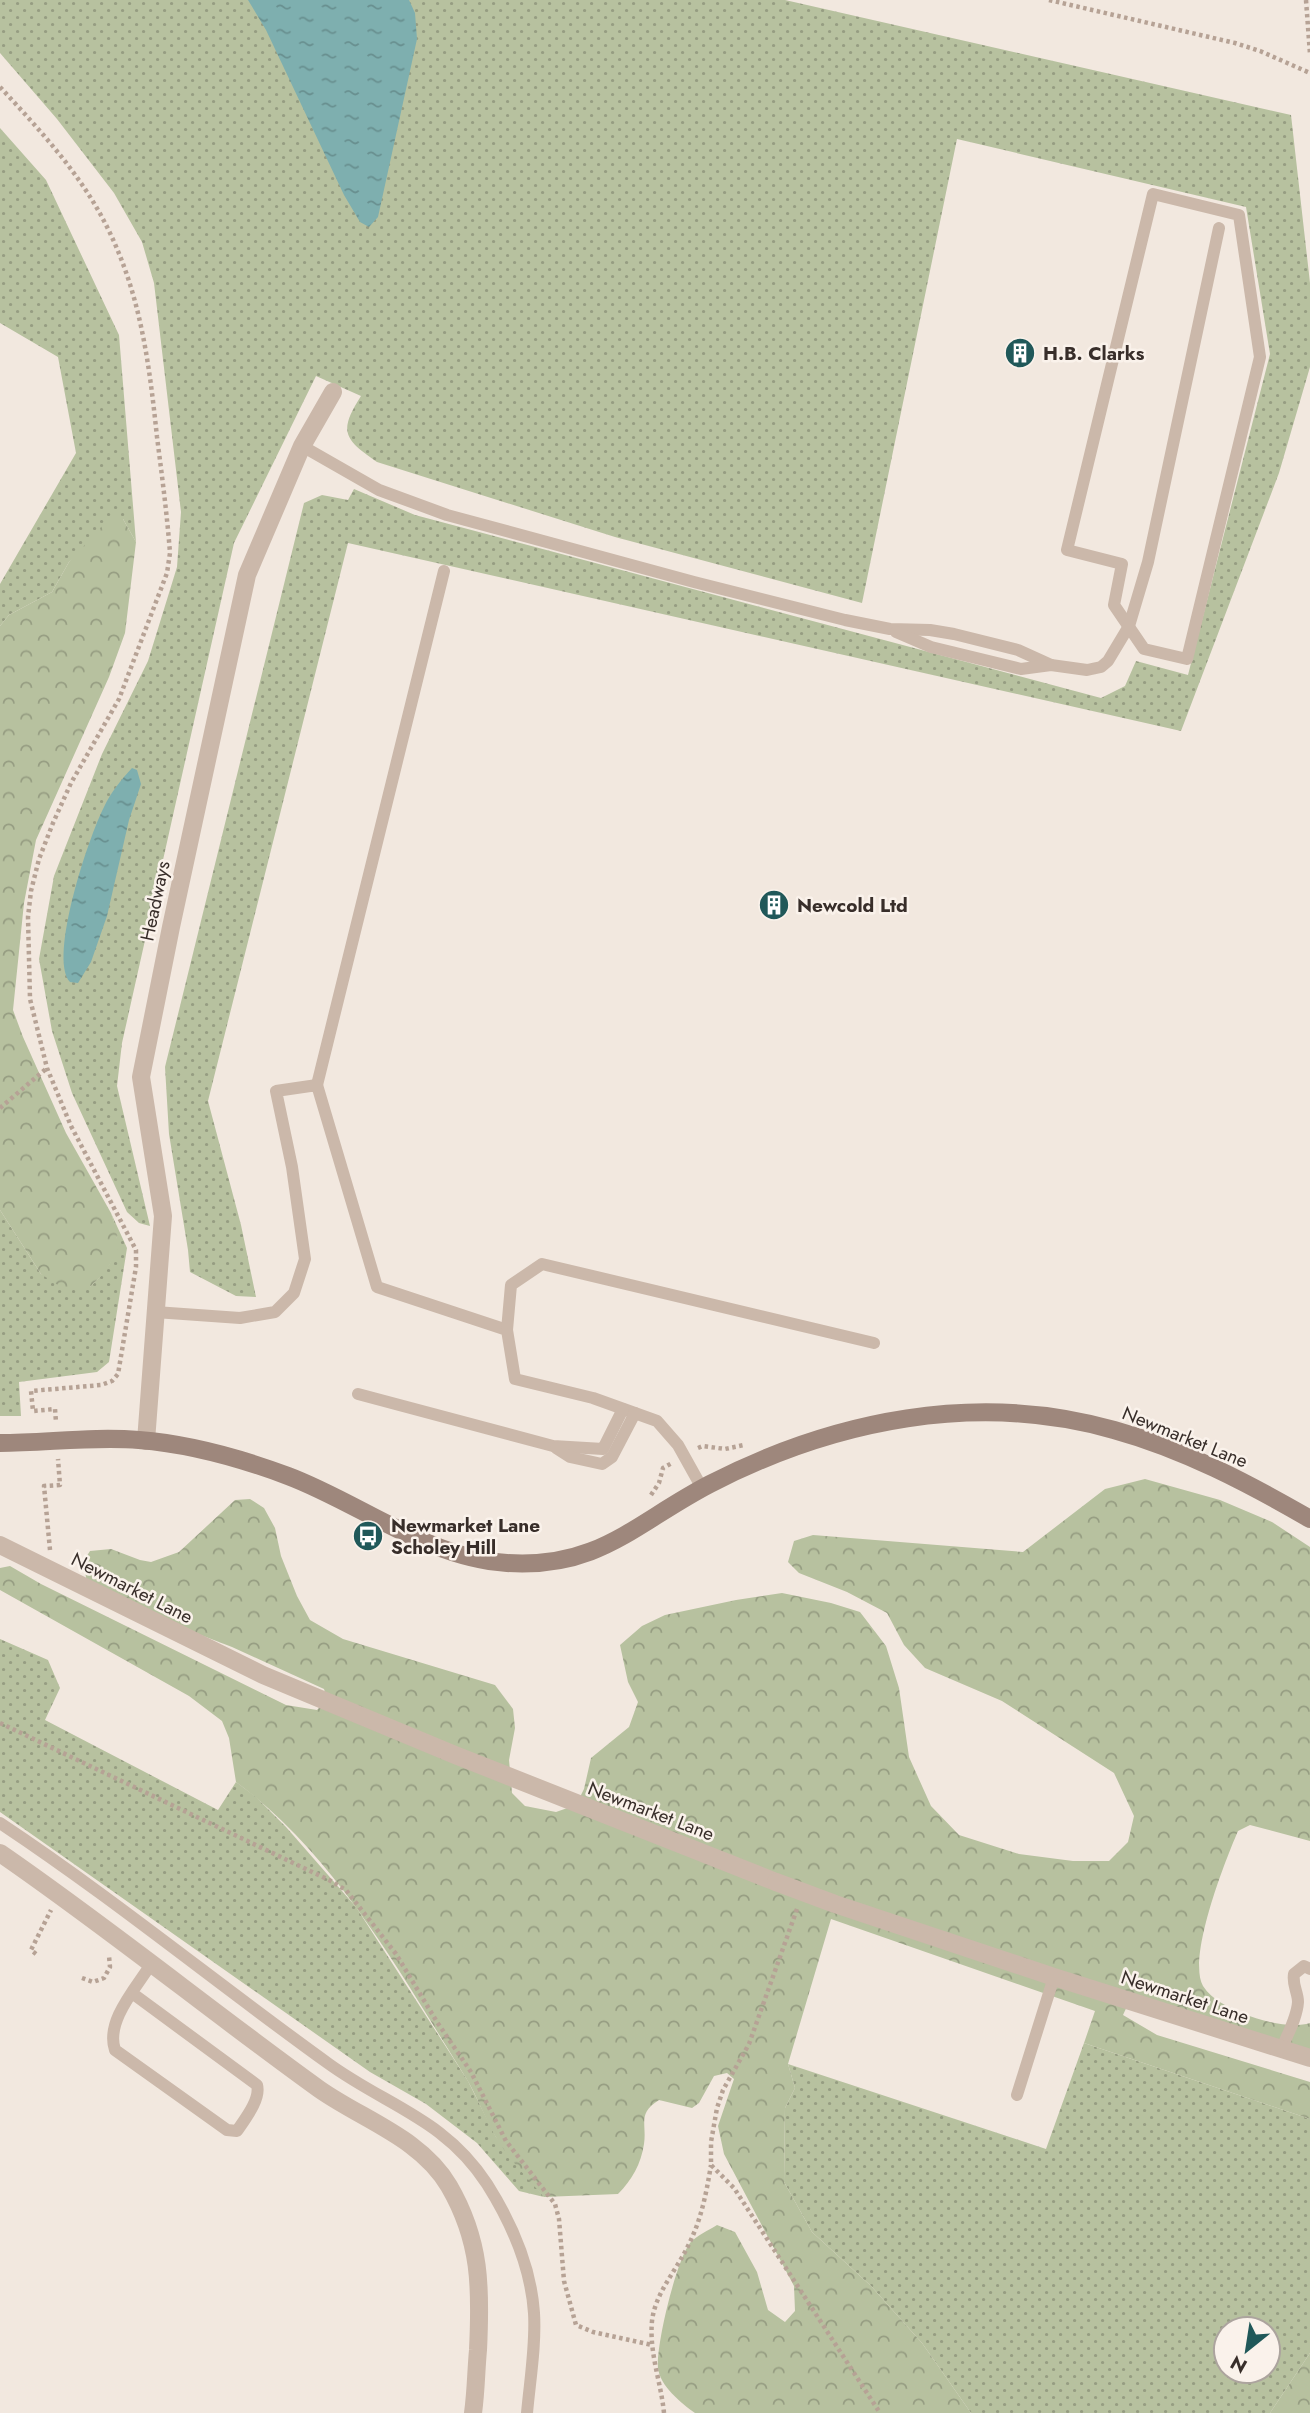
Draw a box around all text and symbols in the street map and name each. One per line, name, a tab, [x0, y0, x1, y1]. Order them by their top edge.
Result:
building icon: H.B. Clarks	[1003, 336, 1037, 370]
place label: H.B. Clarks	[1043, 340, 1145, 367]
street label: Headways	[133, 858, 177, 944]
building icon: Newcold Ltd	[757, 888, 791, 922]
place label: Newcold Ltd	[797, 892, 908, 919]
street label: Newmarket Lane	[1118, 1400, 1252, 1475]
place label: Newmarket Lane Scholey Hill	[391, 1512, 540, 1561]
bus stop icon: Newmarket Lane Scholey Hill	[351, 1519, 385, 1553]
street label: Newmarket Lane	[67, 1546, 198, 1630]
street label: Newmarket Lane	[584, 1775, 718, 1848]
street label: Newmarket Lane	[1117, 1964, 1253, 2030]
north arrow	[1212, 2315, 1282, 2385]
text: N	[1225, 2349, 1252, 2380]

